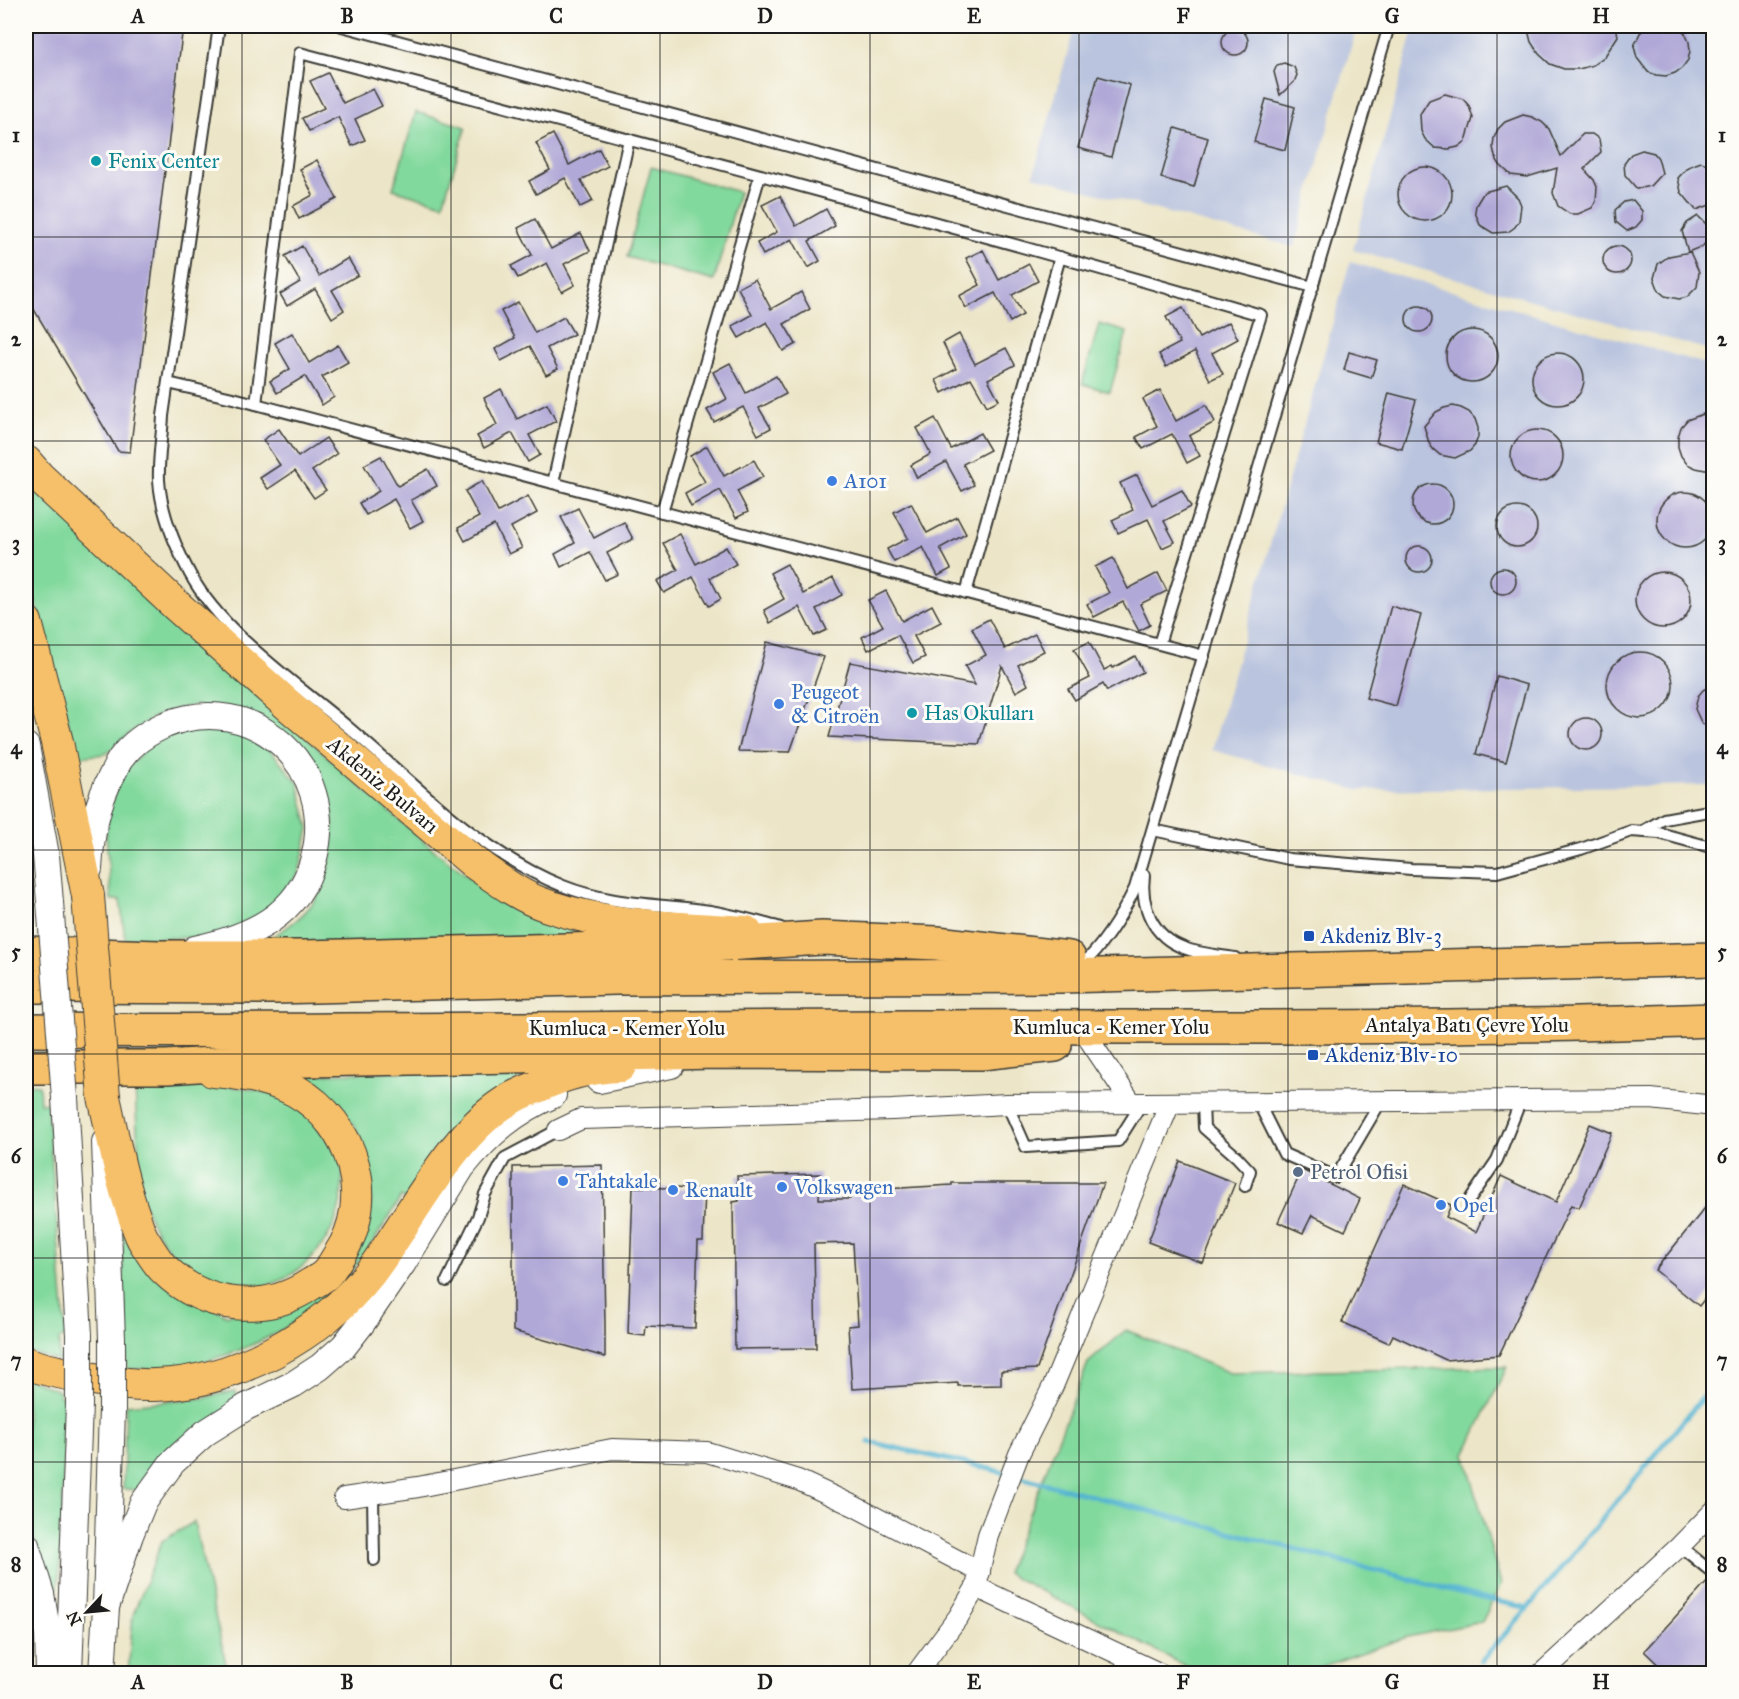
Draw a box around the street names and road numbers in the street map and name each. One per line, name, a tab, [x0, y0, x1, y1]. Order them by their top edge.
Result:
street label: Akdeniz Bulvarı	[321, 730, 444, 839]
street label: Antalya Batı Çevre Yolu	[1364, 1012, 1569, 1038]
street label: Kumluca - Kemer Yolu	[1013, 1014, 1209, 1040]
street label: Kumluca - Kemer Yolu	[529, 1015, 725, 1041]

